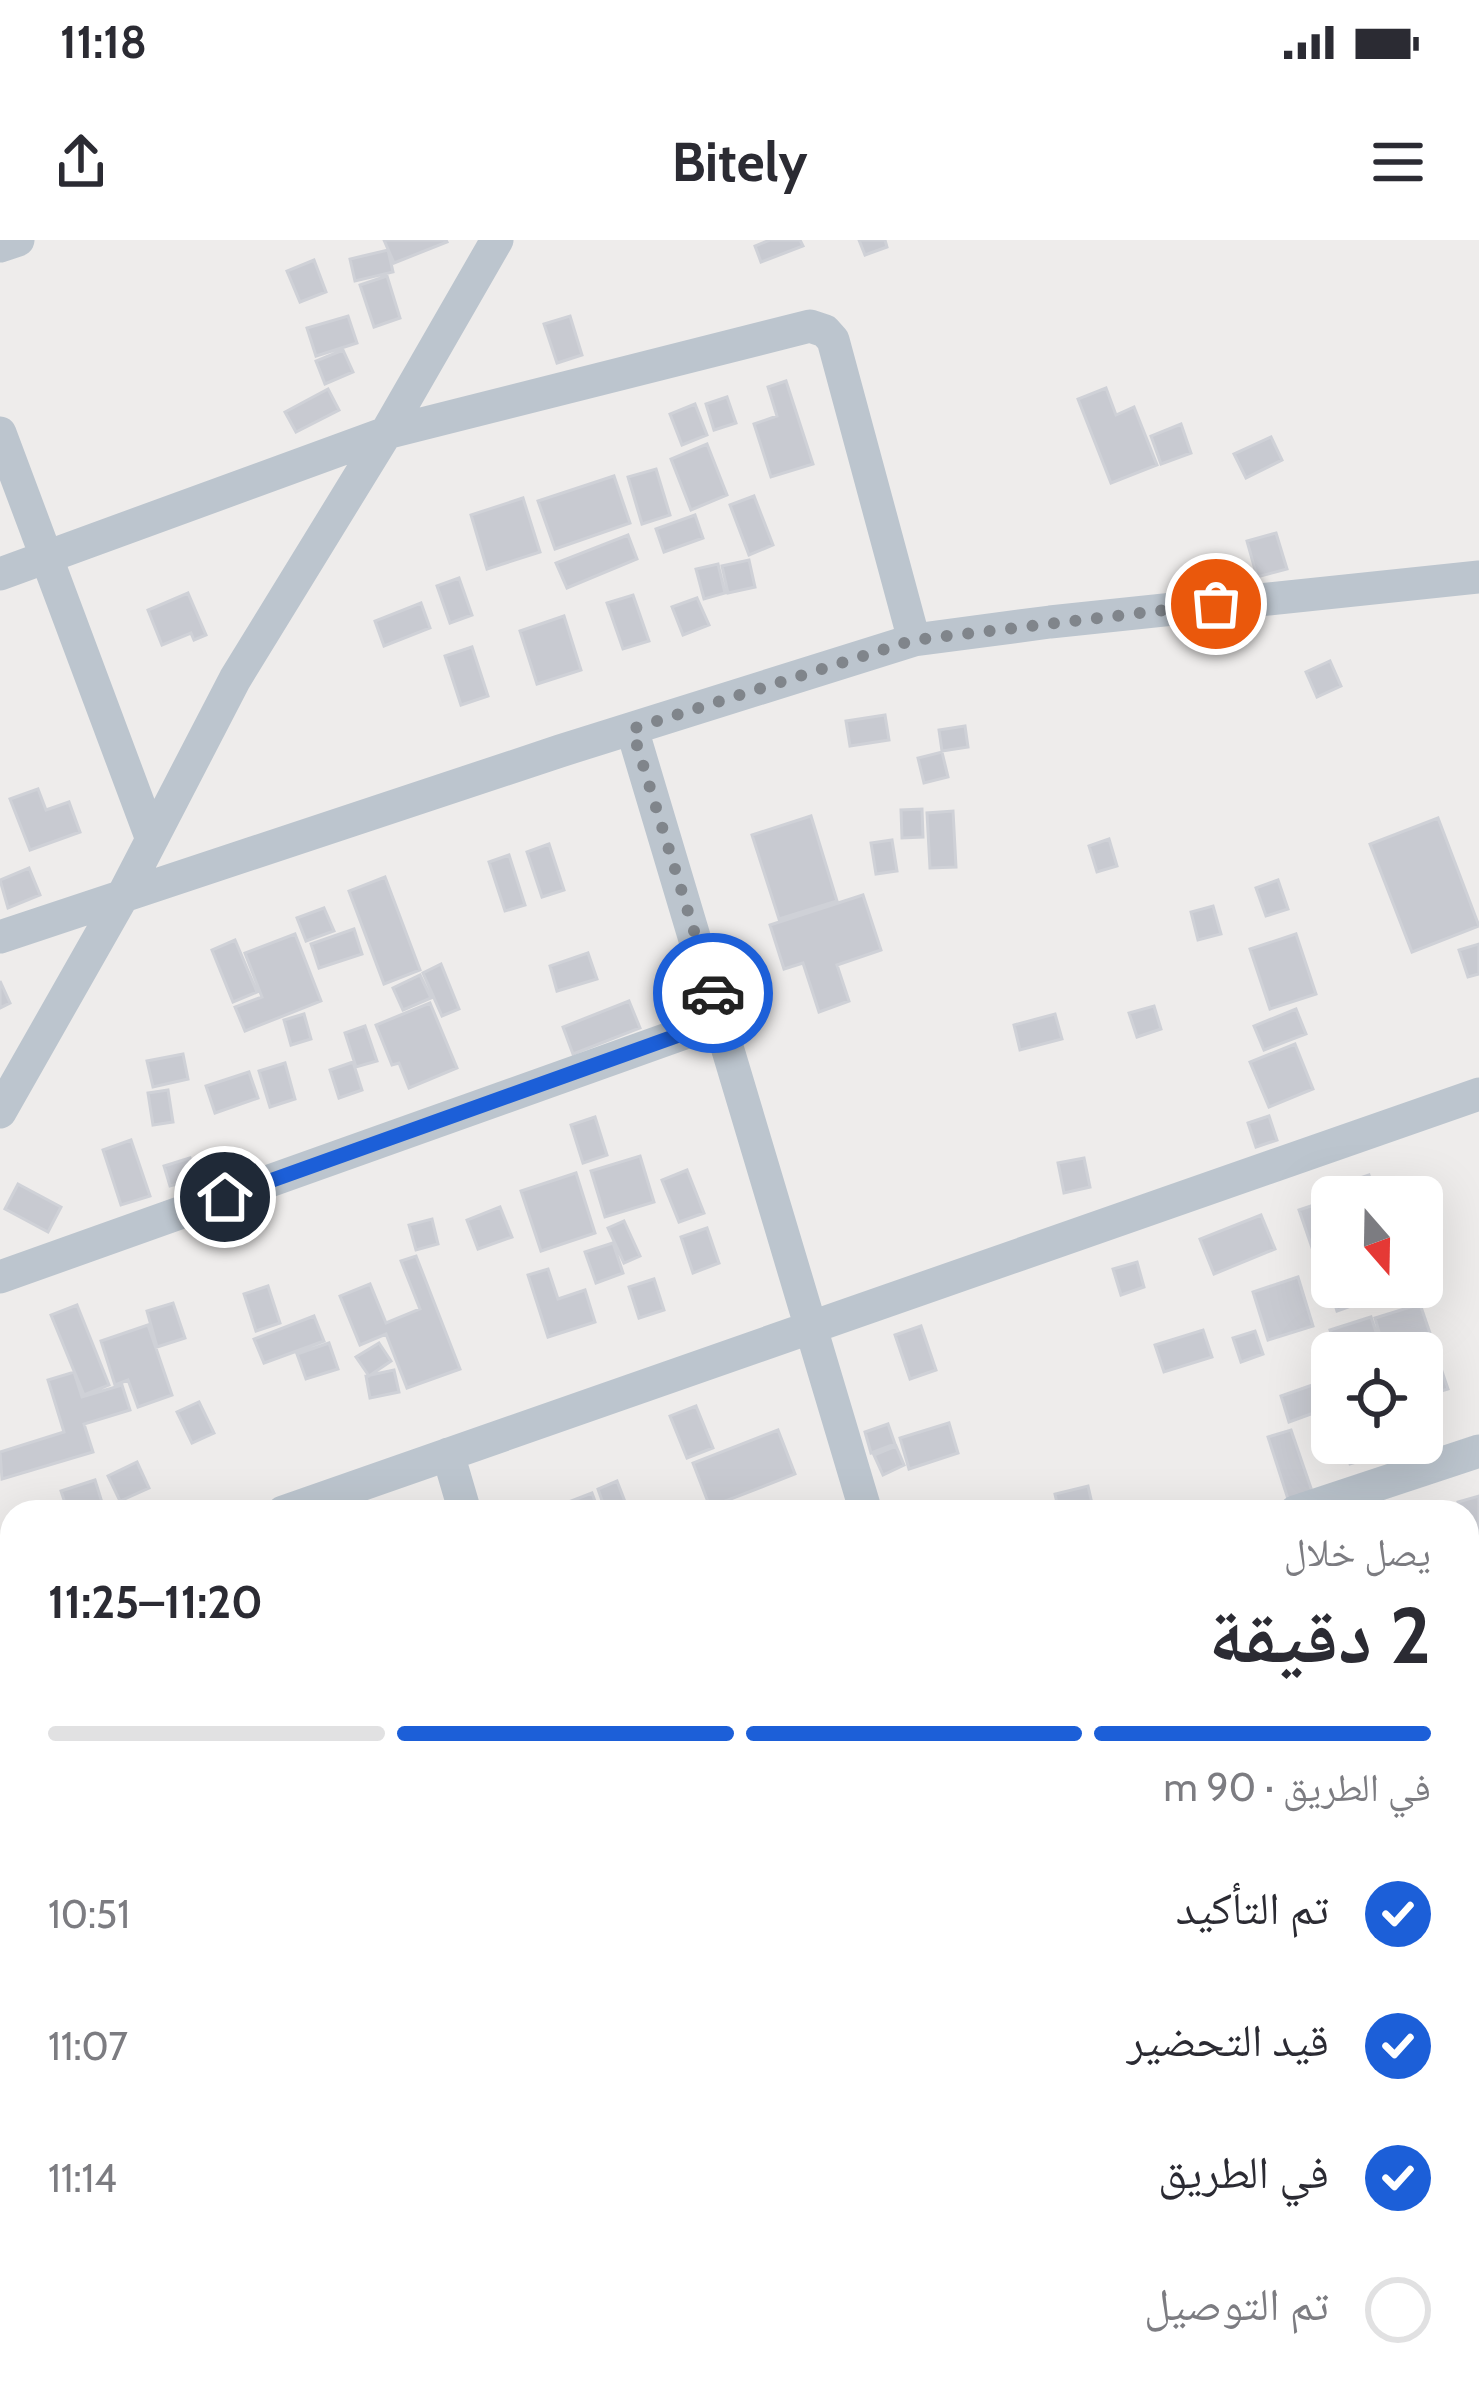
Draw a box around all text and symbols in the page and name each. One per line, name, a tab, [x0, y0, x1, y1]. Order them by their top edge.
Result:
text: 11:18	[60, 15, 147, 69]
icon: share	[48, 129, 114, 195]
text: Bitely	[672, 129, 807, 195]
icon: menu	[1365, 129, 1431, 195]
pin	[1165, 553, 1267, 655]
icon: bag	[1183, 571, 1249, 637]
courier	[653, 933, 773, 1053]
icon: car	[680, 960, 746, 1026]
pin	[174, 1146, 276, 1248]
icon: home	[192, 1164, 258, 1230]
north arrow	[1311, 1176, 1443, 1308]
map controls	[1311, 1176, 1443, 1464]
button: locate	[1311, 1332, 1443, 1464]
text: يصل خلال	[1284, 1528, 1431, 1576]
text: 11:20–11:25	[48, 1575, 263, 1629]
text: 2 دقيقة	[1208, 1588, 1431, 1683]
text: في الطريق · 90 m	[1164, 1763, 1431, 1811]
text: تم التأكيد	[1176, 1881, 1329, 1935]
icon: check	[1365, 1881, 1431, 1947]
text: 10:51	[48, 1890, 130, 1938]
text: قيد التحضير	[1127, 2013, 1329, 2067]
icon: check	[1365, 2013, 1431, 2079]
text: 11:07	[48, 2022, 128, 2070]
text: في الطريق	[1158, 2145, 1329, 2199]
icon: check	[1365, 2145, 1431, 2211]
text: 11:14	[48, 2154, 117, 2202]
text: تم التوصيل	[1144, 2277, 1329, 2331]

